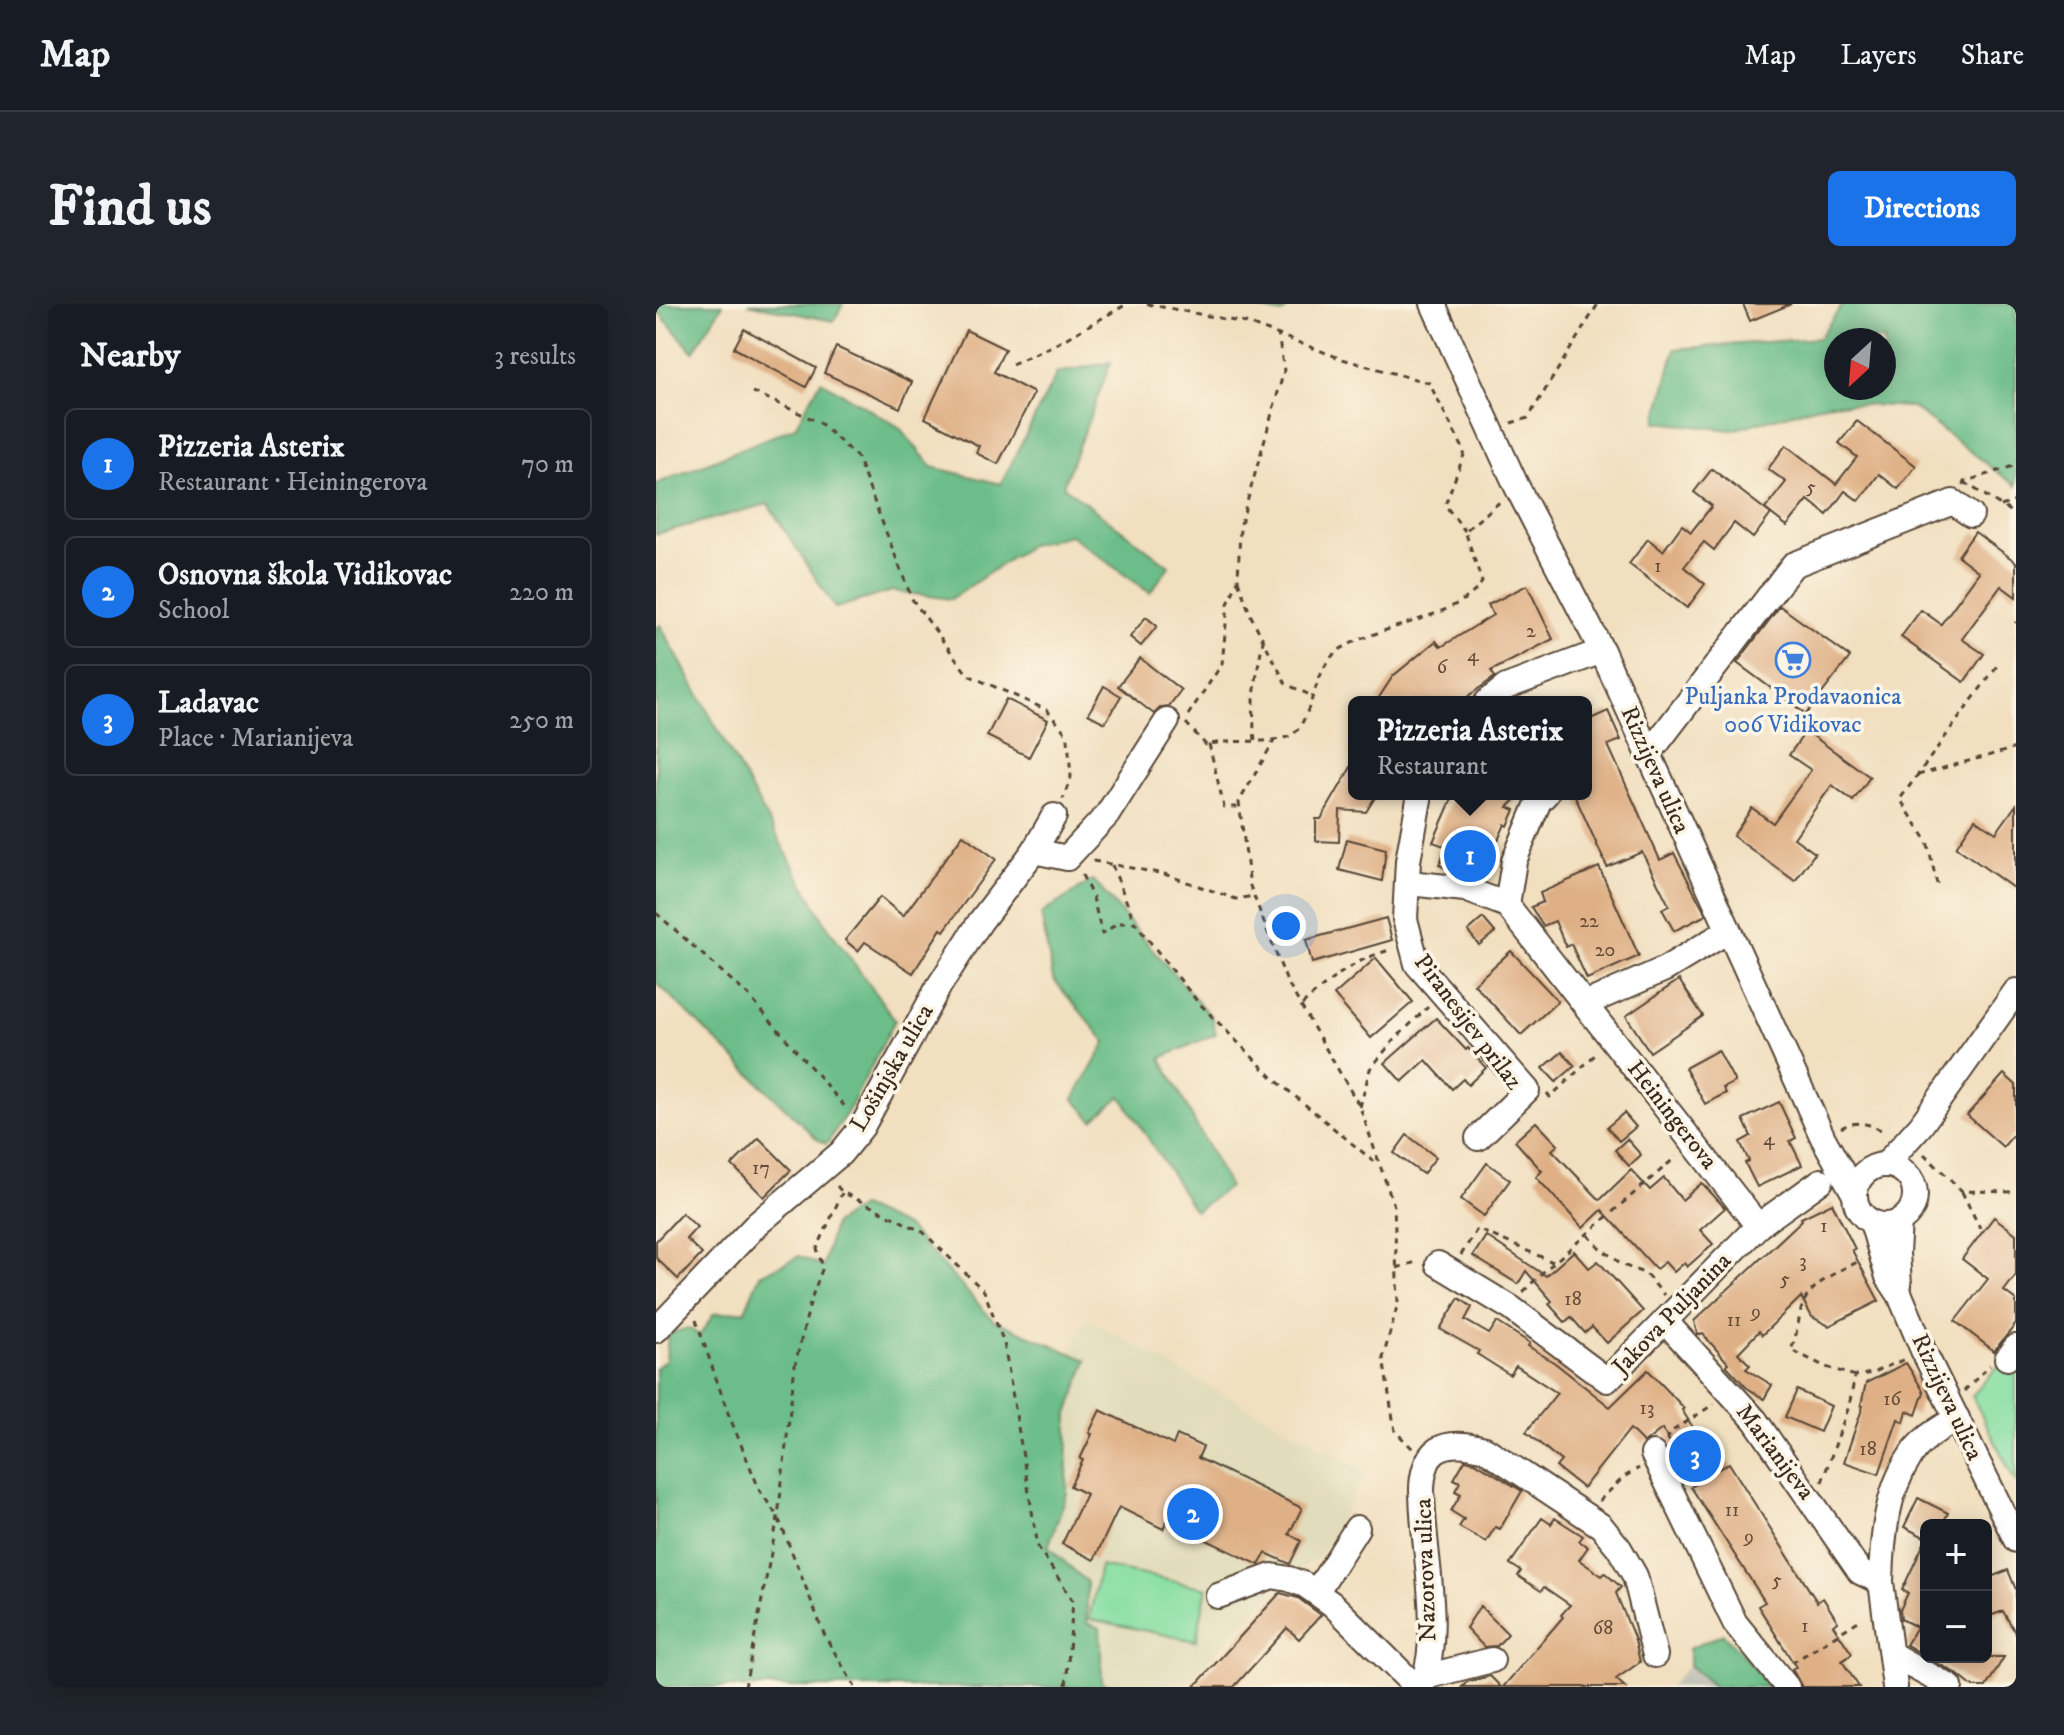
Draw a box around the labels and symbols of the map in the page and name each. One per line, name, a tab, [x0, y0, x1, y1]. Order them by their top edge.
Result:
north arrow	[1824, 328, 1896, 400]
house number: 5	[1806, 475, 1816, 500]
house number: 1	[1654, 554, 1662, 579]
house number: 2	[1526, 619, 1536, 644]
supermarket icon: Puljanka Prodavaonica 006 Vidikovac	[1774, 641, 1812, 679]
house number: 4	[1467, 643, 1479, 668]
house number: 6	[1437, 655, 1448, 680]
place label: Puljanka Prodavaonica 006 Vidikovac	[1685, 682, 1902, 740]
street label: Rizzijeva ulica	[1614, 702, 1697, 839]
pin: 1	[1444, 826, 1496, 886]
your location	[1266, 906, 1306, 946]
house number: 22	[1579, 909, 1599, 934]
house number: 20	[1595, 938, 1615, 963]
street label: Piranesijev prilaz	[1407, 948, 1529, 1096]
street label: Lošinjska ulica	[843, 998, 941, 1137]
street label: Heiningerova	[1620, 1054, 1724, 1176]
house number: 4	[1763, 1127, 1775, 1152]
house number: 17	[752, 1156, 770, 1181]
house number: 1	[1820, 1214, 1828, 1239]
street label: Jakova Puljanina	[1605, 1246, 1738, 1383]
house number: 3	[1799, 1249, 1807, 1274]
house number: 5	[1780, 1267, 1790, 1292]
house number: 18	[1564, 1287, 1582, 1312]
house number: 9	[1750, 1300, 1761, 1325]
house number: 11	[1727, 1308, 1741, 1333]
street label: Rizzijeva ulica	[1905, 1329, 1990, 1466]
house number: 16	[1883, 1387, 1901, 1412]
house number: 13	[1640, 1396, 1654, 1421]
street label: Marianijeva	[1729, 1398, 1821, 1507]
pin: 3	[1669, 1426, 1721, 1486]
house number: 18	[1859, 1437, 1877, 1462]
pin: 2	[1167, 1484, 1219, 1544]
street label: Nazorova ulica	[1408, 1497, 1443, 1642]
house number: 11	[1725, 1498, 1739, 1523]
house number: 9	[1743, 1525, 1754, 1550]
house number: 5	[1772, 1568, 1782, 1593]
house number: 1	[1801, 1614, 1809, 1639]
house number: 68	[1593, 1616, 1613, 1641]

